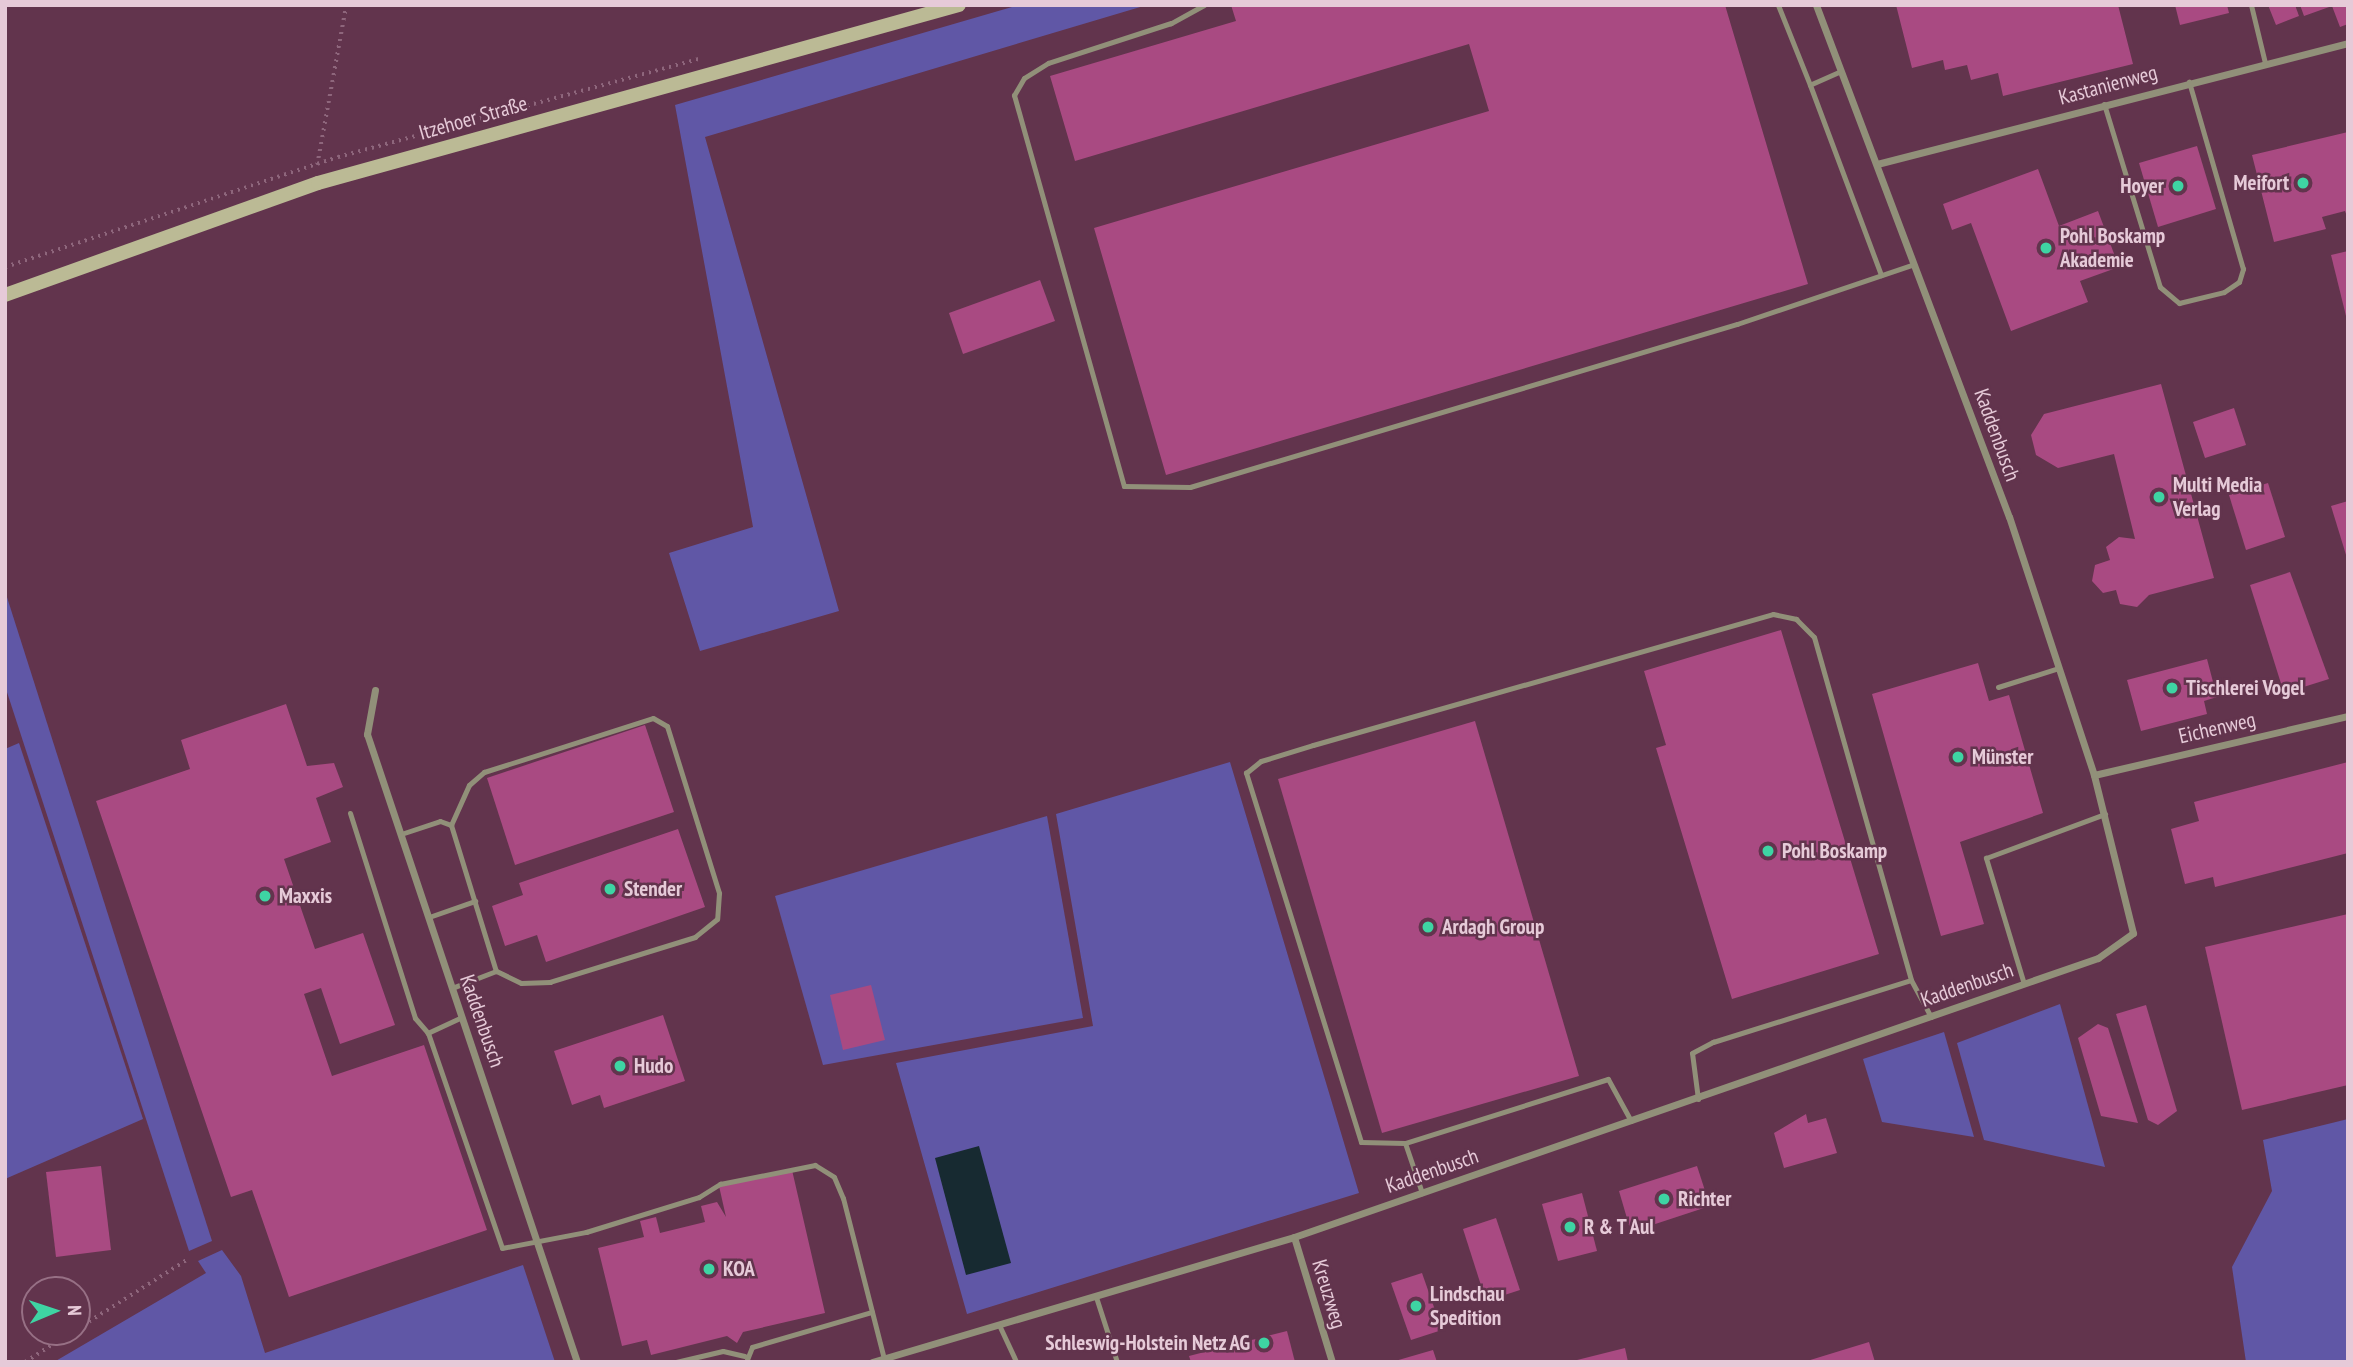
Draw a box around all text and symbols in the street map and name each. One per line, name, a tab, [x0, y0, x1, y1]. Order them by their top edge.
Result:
street label: Kastanienweg	[2056, 60, 2160, 110]
street label: Itzehoer Straße	[416, 90, 530, 146]
place label: Meifort	[2234, 170, 2289, 196]
place label: Hoyer	[2120, 173, 2164, 199]
marker: Meifort	[2295, 175, 2311, 191]
marker: Hoyer	[2170, 178, 2186, 194]
place label: Pohl Boskamp Akademie	[2060, 223, 2165, 273]
marker: Pohl Boskamp Akademie	[2038, 240, 2054, 256]
street label: Kaddenbusch	[1969, 385, 2025, 485]
place label: Multi Media Verlag	[2173, 472, 2262, 522]
marker: Multi Media Verlag	[2151, 489, 2167, 505]
place label: Tischlerei Vogel	[2186, 675, 2305, 701]
marker: Tischlerei Vogel	[2164, 680, 2180, 696]
street label: Eichenweg	[2176, 707, 2258, 749]
place label: Münster	[1972, 744, 2033, 770]
marker: Münster	[1950, 749, 1966, 765]
place label: Pohl Boskamp	[1782, 838, 1887, 864]
marker: Pohl Boskamp	[1760, 843, 1776, 859]
place label: Stender	[624, 876, 682, 902]
marker: Stender	[602, 881, 618, 897]
place label: Maxxis	[279, 883, 332, 909]
marker: Maxxis	[257, 888, 273, 904]
place label: Ardagh Group	[1442, 914, 1545, 940]
marker: Ardagh Group	[1420, 919, 1436, 935]
street label: Kaddenbusch	[1917, 957, 2017, 1013]
street label: Kaddenbusch	[454, 971, 510, 1071]
place label: Hudo	[634, 1053, 673, 1079]
marker: Hudo	[612, 1058, 628, 1074]
street label: Kaddenbusch	[1382, 1143, 1482, 1199]
place label: Richter	[1678, 1186, 1731, 1212]
marker: Richter	[1656, 1191, 1672, 1207]
place label: R & T Aul	[1584, 1214, 1657, 1240]
marker: R & T Aul	[1562, 1219, 1578, 1235]
place label: KOA	[723, 1256, 755, 1282]
street label: Kreuzweg	[1307, 1256, 1351, 1332]
marker: KOA	[701, 1261, 717, 1277]
north arrow	[21, 1276, 91, 1346]
place label: Lindschau Spedition	[1430, 1281, 1505, 1331]
marker: Lindschau Spedition	[1408, 1298, 1424, 1314]
text: N	[63, 1305, 87, 1316]
place label: Schleswig-Holstein Netz AG	[1044, 1330, 1250, 1356]
marker: Schleswig-Holstein Netz AG	[1256, 1335, 1272, 1351]

